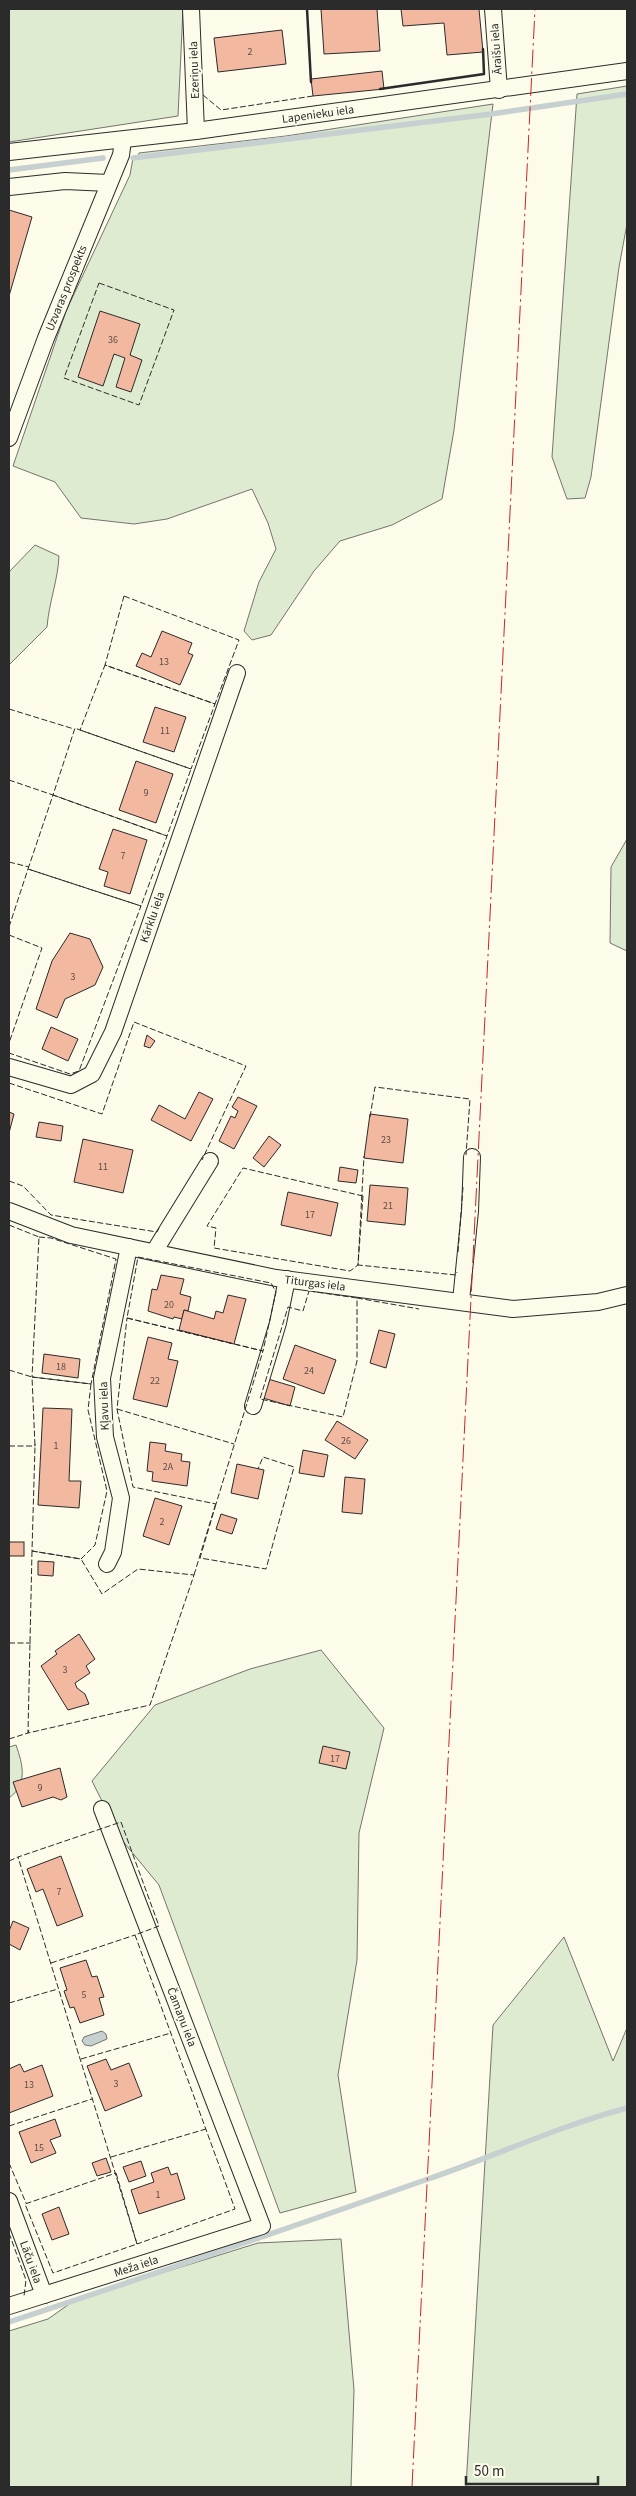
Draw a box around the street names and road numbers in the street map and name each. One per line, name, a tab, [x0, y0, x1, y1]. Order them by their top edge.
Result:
street label: Āraišu iela	[486, 23, 507, 75]
street label: Ezeriņu iela	[185, 41, 204, 99]
street label: Lapenieku iela	[281, 101, 355, 128]
street label: Uzvaras prospekts	[42, 243, 91, 334]
street label: Kārklu iela	[136, 889, 169, 945]
street label: Titurgas iela	[283, 1271, 346, 1296]
street label: Kļavu iela	[95, 1381, 114, 1431]
street label: Čamaņu iela	[162, 1985, 201, 2049]
street label: Lāču iela	[15, 2238, 46, 2286]
street label: Meža iela	[112, 2251, 161, 2282]

